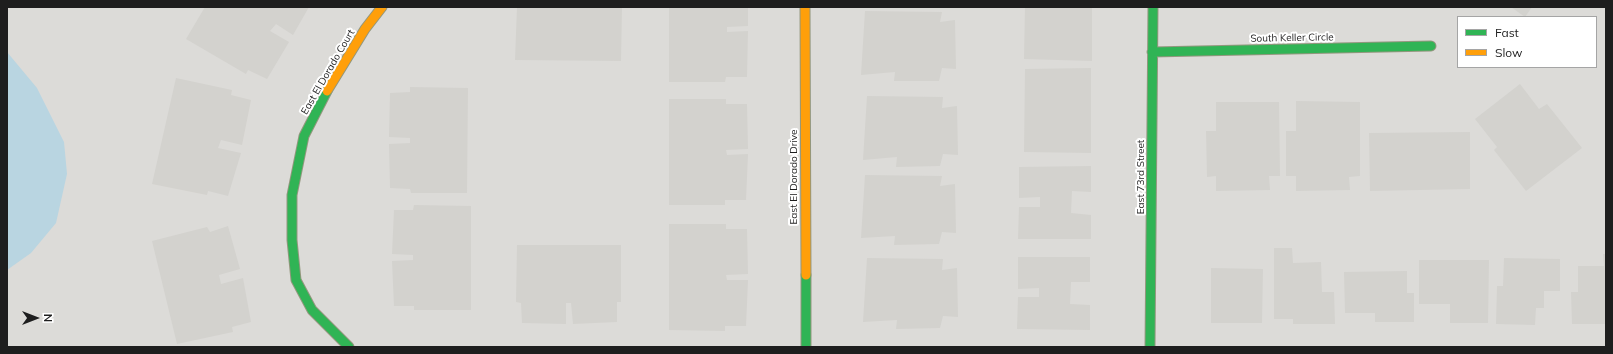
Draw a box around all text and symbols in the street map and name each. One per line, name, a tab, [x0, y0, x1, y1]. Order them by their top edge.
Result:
legend	[1457, 16, 1597, 68]
text: Fast	[1495, 25, 1519, 40]
street label: East El Dorado Court	[299, 27, 357, 117]
street label: South Keller Circle	[1250, 31, 1334, 45]
text: Slow	[1495, 45, 1523, 60]
street label: East El Dorado Drive	[788, 130, 800, 224]
street label: East 73rd Street	[1135, 140, 1147, 214]
north arrow	[16, 298, 56, 338]
text: N	[41, 314, 55, 322]

